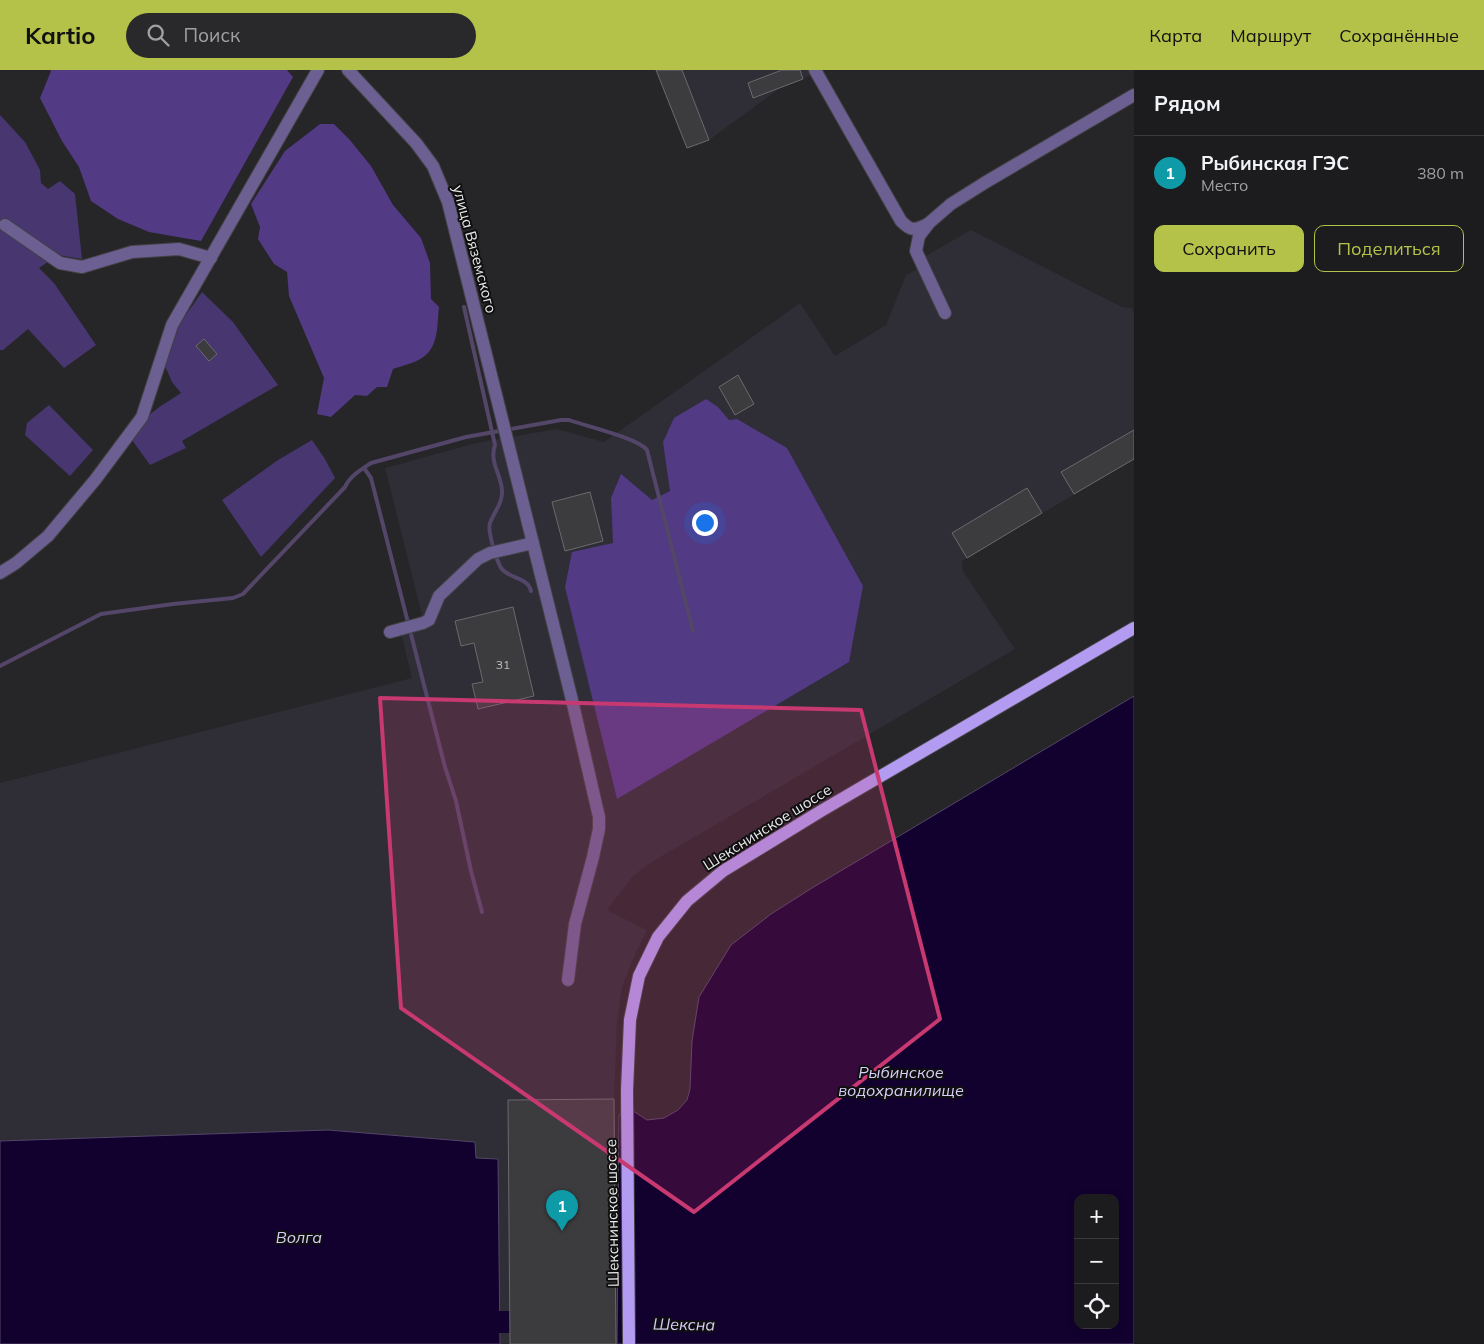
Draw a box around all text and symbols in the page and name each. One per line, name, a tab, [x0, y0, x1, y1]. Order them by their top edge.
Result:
search box	[126, 13, 476, 58]
text: Kartio	[25, 20, 96, 50]
icon: search	[144, 21, 172, 49]
text: Поиск	[184, 23, 240, 47]
text: Карта	[1149, 24, 1202, 47]
text: Маршрут	[1230, 24, 1311, 47]
text: Сохранённые	[1339, 24, 1459, 47]
text: Рядом	[1154, 90, 1221, 116]
text: Рыбинская ГЭС	[1201, 151, 1349, 175]
text: 1	[1165, 163, 1175, 183]
text: 380 m	[1417, 163, 1464, 183]
text: Место	[1201, 175, 1248, 195]
street label: улица Вяземского	[449, 183, 501, 315]
button: Сохранить	[1154, 225, 1304, 272]
button: Поделиться	[1314, 225, 1464, 272]
your location	[692, 510, 718, 536]
house number: 31	[496, 657, 510, 672]
street label: Шекснинское шоссе	[699, 780, 835, 874]
water label: Рыбинское водохранилище	[838, 1062, 964, 1100]
street label: Шекснинское шоссе	[601, 1139, 623, 1287]
pin: 1	[546, 1190, 578, 1231]
map controls	[1074, 1194, 1119, 1329]
button: +	[1074, 1194, 1119, 1239]
water label: Волга	[276, 1227, 322, 1247]
button: −	[1074, 1239, 1119, 1284]
button: locate	[1074, 1284, 1119, 1329]
water label: Шексна	[653, 1313, 716, 1335]

